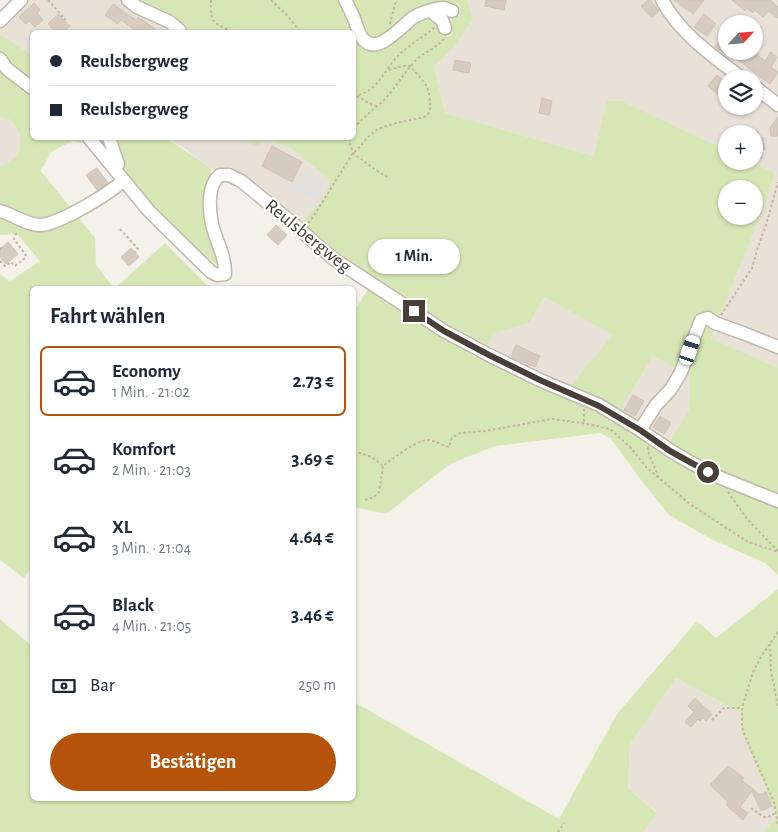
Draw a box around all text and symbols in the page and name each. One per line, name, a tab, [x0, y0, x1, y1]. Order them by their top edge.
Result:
north arrow	[718, 15, 762, 60]
map controls	[718, 15, 763, 225]
text: Reulsbergweg	[80, 52, 188, 71]
button: layers	[718, 70, 763, 115]
text: Reulsbergweg	[80, 100, 188, 119]
button: +	[718, 125, 763, 170]
button: −	[718, 180, 763, 225]
street label: Reulsbergweg	[262, 196, 355, 277]
callout: 1 Min.	[368, 238, 460, 274]
text: 1 Min.	[395, 248, 433, 264]
route end	[403, 300, 425, 322]
text: Fahrt wählen	[50, 305, 165, 327]
car	[678, 333, 701, 367]
icon: car	[52, 359, 97, 404]
text: Economy	[112, 362, 181, 381]
text: 2.73 €	[293, 372, 334, 391]
text: 1 Min. · 21:02	[112, 384, 190, 400]
icon: car	[52, 437, 97, 482]
text: Komfort	[112, 440, 176, 459]
text: 3.69 €	[291, 450, 334, 469]
route start	[697, 461, 719, 483]
text: 2 Min. · 21:03	[112, 462, 191, 478]
icon: car	[52, 515, 97, 560]
text: XL	[112, 518, 132, 537]
text: 4.64 €	[290, 528, 334, 547]
text: 3 Min. · 21:04	[112, 540, 191, 556]
icon: car	[52, 593, 97, 638]
text: Black	[112, 596, 154, 615]
text: 3.46 €	[291, 606, 334, 625]
text: 4 Min. · 21:05	[112, 618, 191, 634]
icon: cash	[50, 672, 78, 700]
text: Bar	[90, 676, 115, 695]
text: 250 m	[298, 677, 336, 693]
button: Bestätigen	[50, 733, 336, 791]

